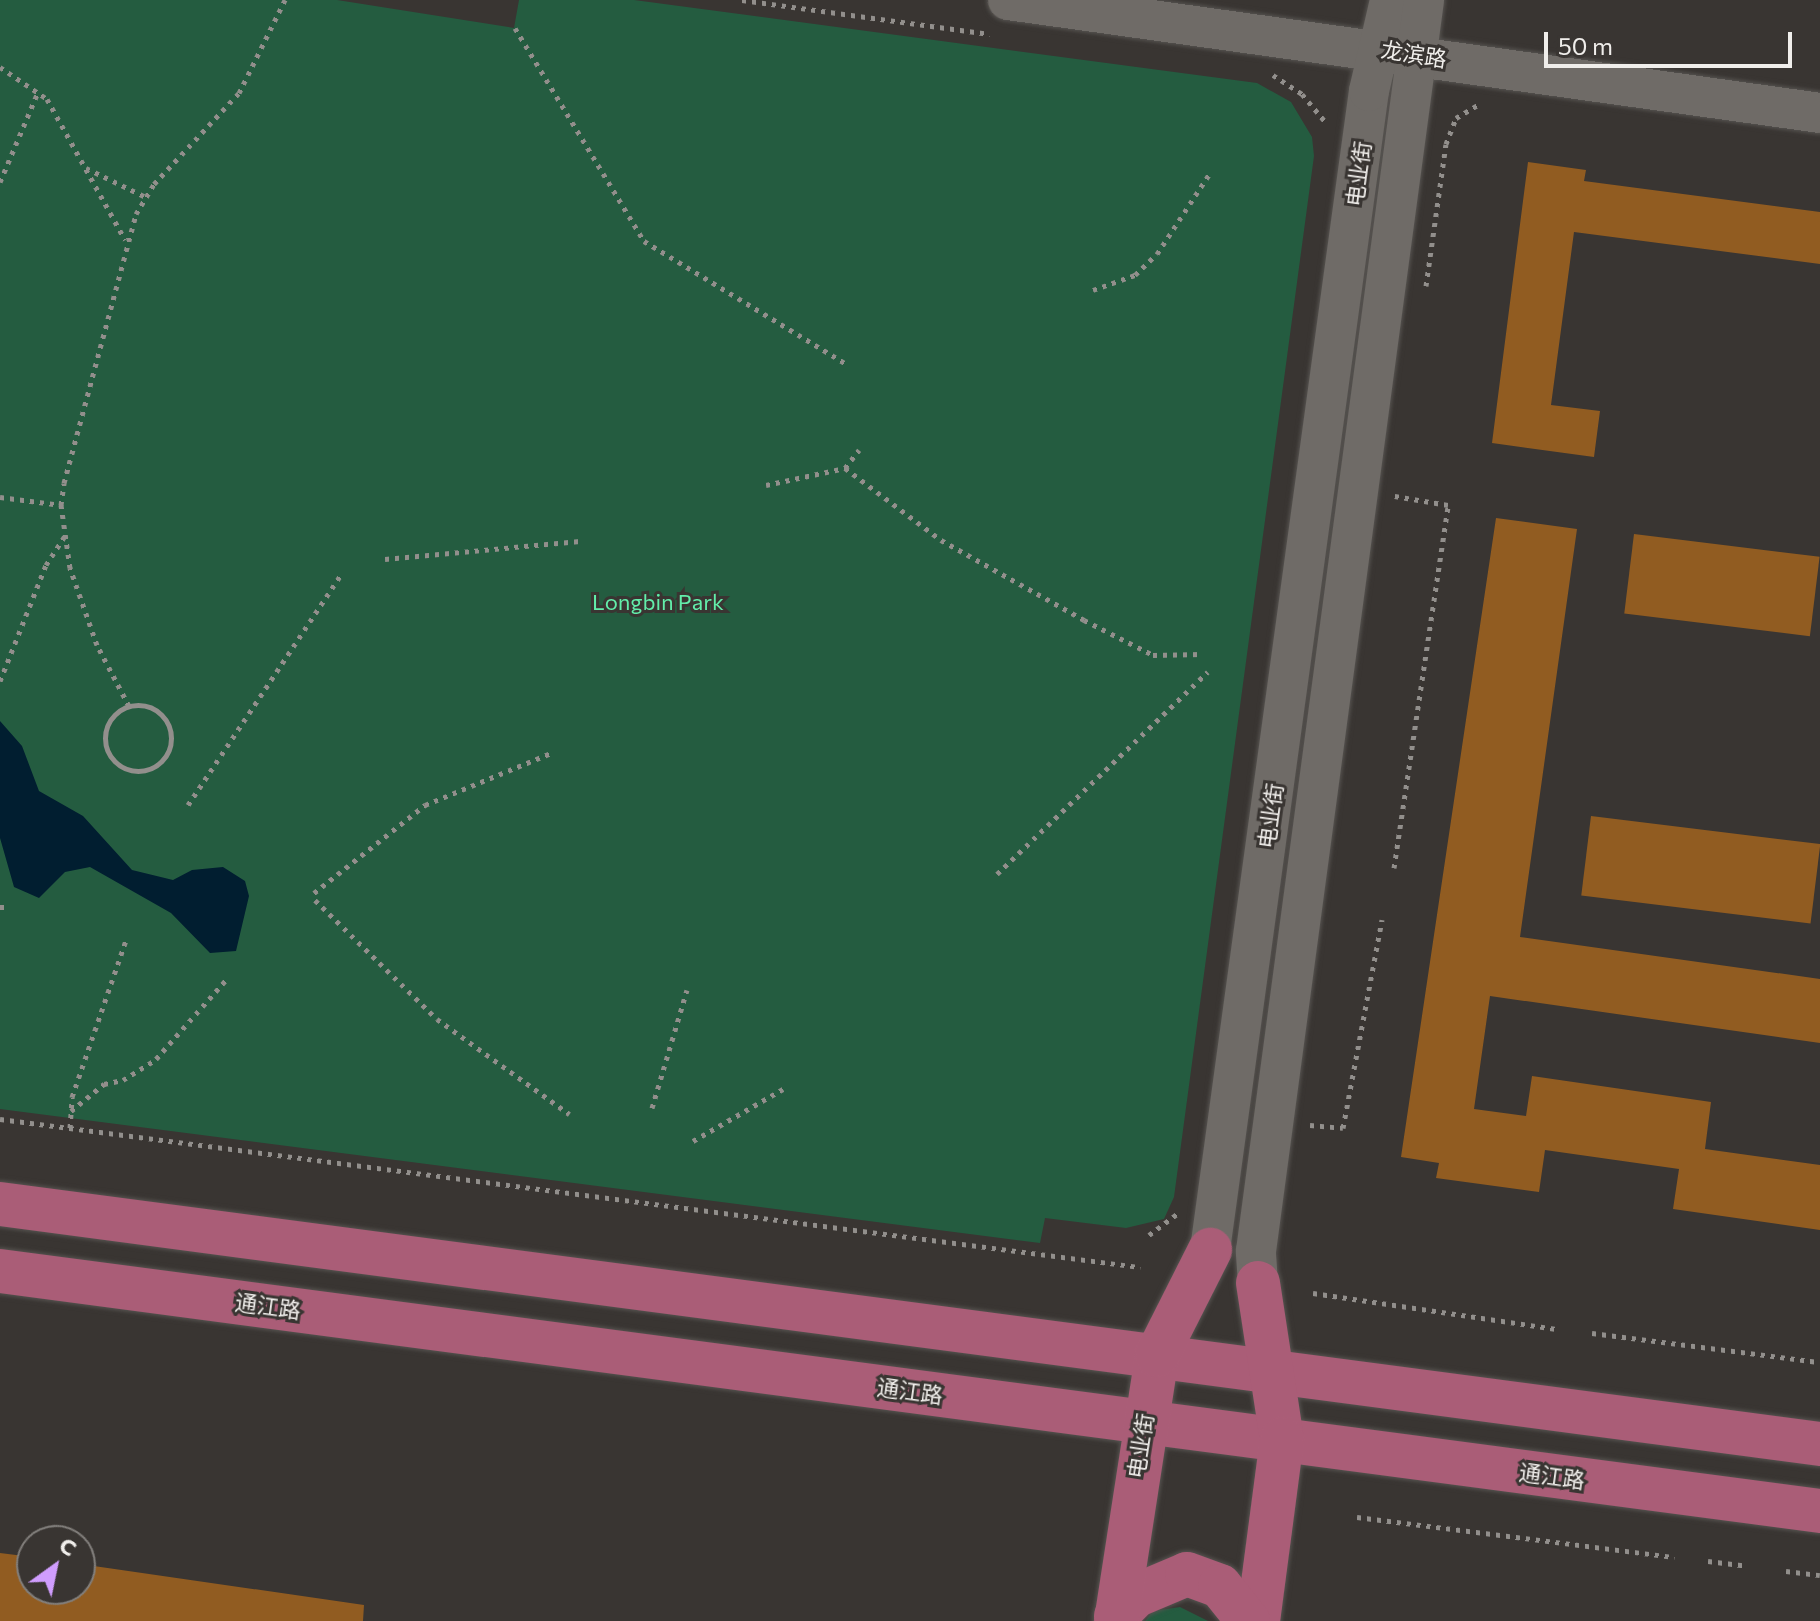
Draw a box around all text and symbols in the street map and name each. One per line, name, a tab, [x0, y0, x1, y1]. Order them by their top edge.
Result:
scale bar	[1548, 16, 1796, 66]
text: 50 m	[1558, 31, 1613, 60]
street label: 龙滨路	[1379, 36, 1449, 72]
street label: 电业街	[1340, 139, 1376, 209]
park label: Longbin Park	[592, 589, 724, 615]
street label: 电业街	[1252, 781, 1288, 851]
street label: 通江路	[233, 1288, 303, 1324]
street label: 通江路	[875, 1373, 945, 1409]
street label: 电业街	[1122, 1411, 1158, 1481]
street label: 通江路	[1517, 1458, 1587, 1494]
north arrow	[16, 1525, 96, 1605]
text: С	[55, 1531, 82, 1562]

